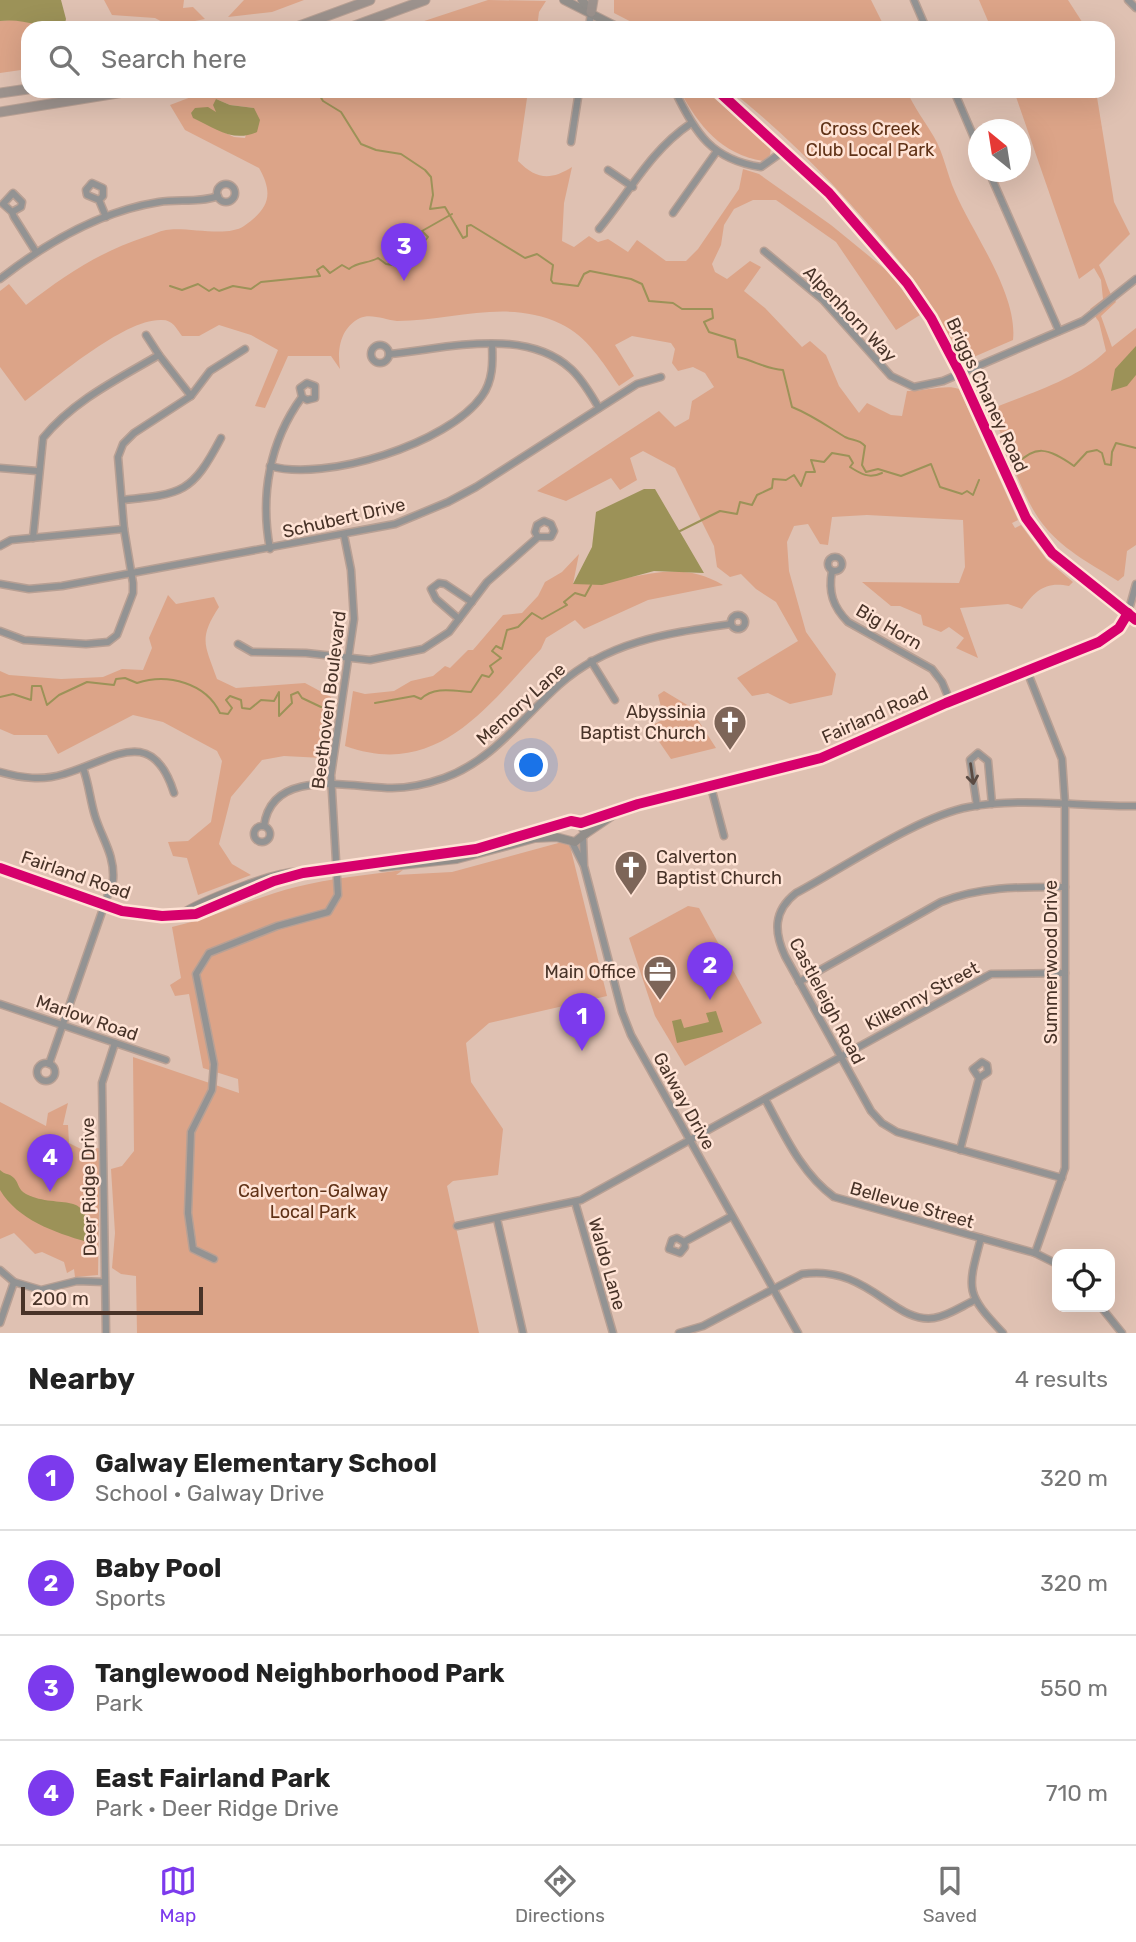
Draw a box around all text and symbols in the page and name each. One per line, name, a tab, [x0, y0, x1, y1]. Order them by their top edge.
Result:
search box	[21, 21, 1115, 98]
icon: search	[45, 41, 83, 79]
text: Search here	[101, 44, 247, 75]
park label: Cross Creek Club Local Park	[806, 118, 935, 161]
north arrow	[968, 119, 1031, 182]
pin: 3	[381, 223, 427, 281]
street label: Alpenhorn Way	[799, 261, 901, 367]
street label: Briggs Chaney Road	[941, 314, 1033, 476]
street label: Schubert Drive	[280, 493, 408, 543]
street label: Big Horn	[852, 599, 926, 655]
street label: Beethoven Boulevard	[307, 610, 351, 790]
street label: Memory Lane	[472, 658, 570, 750]
street label: Fairland Road	[818, 682, 932, 748]
place label: Abyssinia Baptist Church	[580, 701, 706, 744]
church icon: Abyssinia Baptist Church	[711, 703, 749, 752]
your location	[514, 748, 548, 782]
one-way arrow	[965, 762, 978, 784]
street label: Fairland Road	[18, 846, 134, 904]
place label: Calverton Baptist Church	[656, 846, 782, 889]
church icon: Calverton Baptist Church	[612, 848, 650, 897]
street label: Summerwood Drive	[1040, 880, 1062, 1044]
street label: Castleleigh Road	[784, 934, 870, 1068]
pin: 2	[687, 942, 733, 1000]
office icon: Main Office	[641, 953, 679, 1002]
street label: Kilkenny Street	[861, 957, 983, 1035]
place label: Main Office	[544, 961, 636, 983]
street label: Marlow Road	[33, 990, 141, 1046]
pin: 1	[559, 993, 605, 1051]
street label: Galway Drive	[648, 1049, 720, 1153]
street label: Deer Ridge Drive	[77, 1117, 101, 1257]
pin: 4	[27, 1134, 73, 1192]
street label: Bellevue Street	[847, 1177, 977, 1233]
park label: Calverton-Galway Local Park	[238, 1180, 388, 1223]
street label: Waldo Lane	[583, 1215, 631, 1313]
map controls	[1052, 1249, 1115, 1312]
button: locate	[1052, 1249, 1115, 1312]
scale bar	[21, 1284, 203, 1316]
text: 200 m	[32, 1287, 89, 1310]
text: Nearby	[28, 1361, 135, 1397]
text: 4 results	[1015, 1365, 1108, 1393]
text: Galway Elementary School	[95, 1448, 437, 1479]
text: 1	[45, 1464, 57, 1492]
text: 320 m	[1040, 1464, 1108, 1492]
text: School · Galway Drive	[95, 1479, 324, 1507]
text: Baby Pool	[95, 1553, 222, 1584]
text: 2	[44, 1569, 58, 1597]
text: 320 m	[1040, 1569, 1108, 1597]
text: Sports	[95, 1584, 166, 1612]
text: Tanglewood Neighborhood Park	[95, 1658, 505, 1689]
text: 3	[43, 1674, 59, 1702]
text: 550 m	[1040, 1674, 1108, 1702]
text: Park	[95, 1689, 143, 1717]
text: East Fairland Park	[95, 1763, 330, 1794]
text: 4	[43, 1779, 59, 1807]
text: 710 m	[1046, 1779, 1108, 1807]
text: Park · Deer Ridge Drive	[95, 1794, 339, 1822]
tab: Map	[159, 1862, 197, 1927]
tab: Directions	[515, 1862, 605, 1927]
tab: Saved	[923, 1862, 977, 1927]

